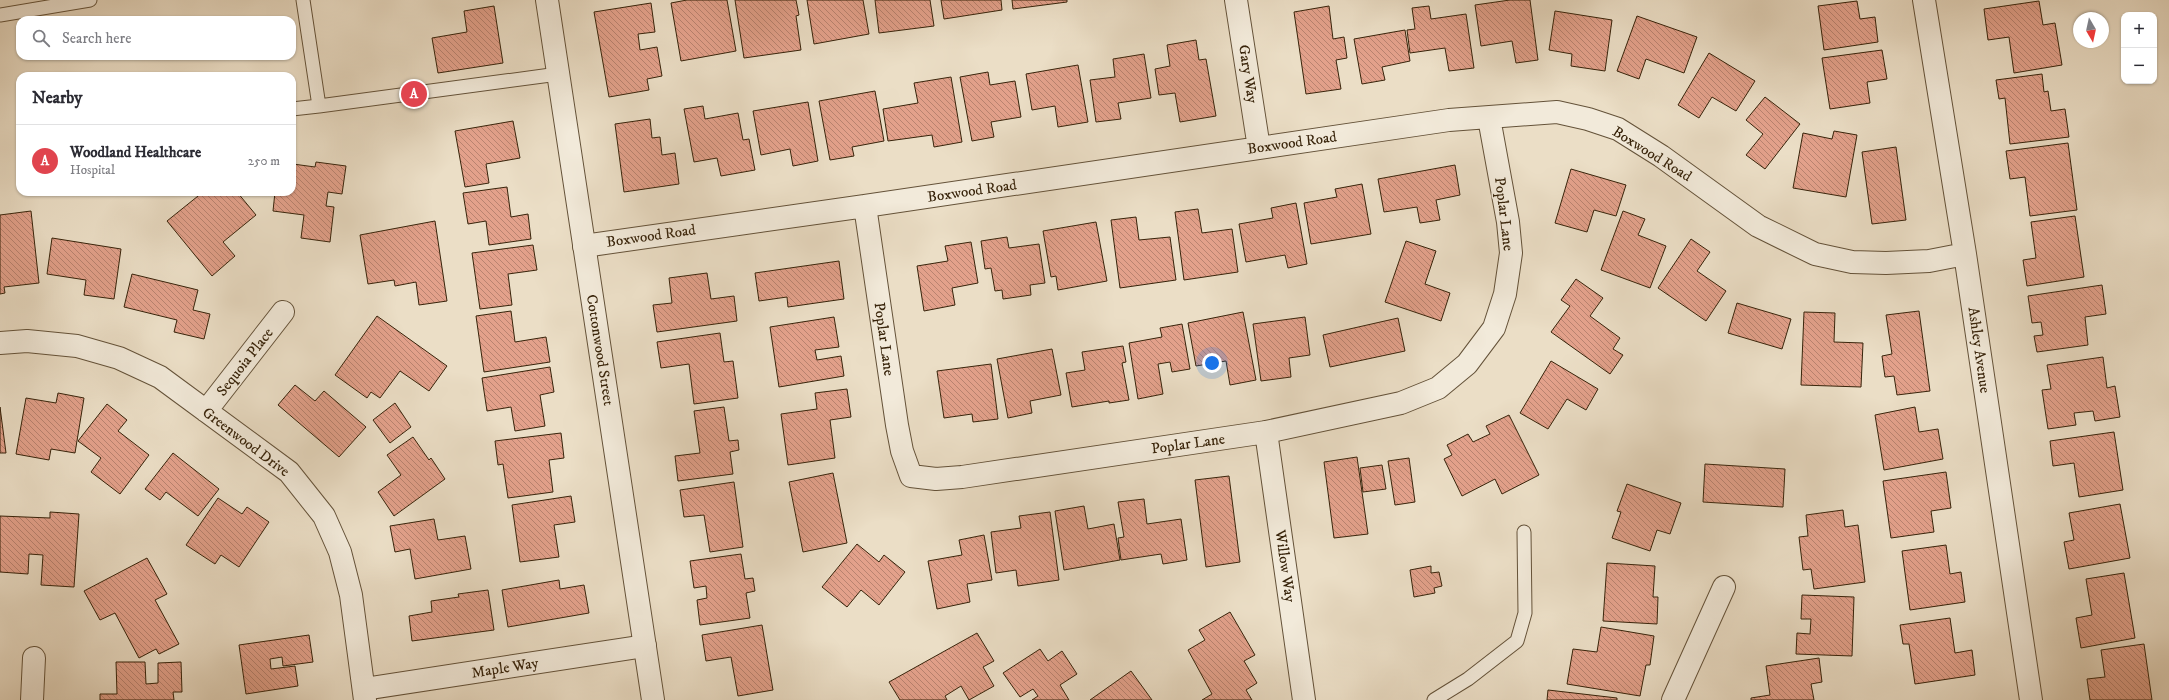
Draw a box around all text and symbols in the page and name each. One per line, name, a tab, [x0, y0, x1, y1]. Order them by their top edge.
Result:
north arrow	[2073, 12, 2109, 48]
map controls	[2121, 12, 2157, 84]
button: +	[2121, 12, 2157, 48]
search box	[16, 16, 296, 60]
icon: search	[30, 27, 52, 49]
text: Search here	[62, 29, 131, 48]
street label: Gary Way	[1234, 43, 1262, 106]
button: −	[2121, 48, 2157, 84]
pin: A	[401, 79, 427, 109]
text: Nearby	[32, 87, 82, 109]
street label: Boxwood Road	[1609, 122, 1696, 186]
street label: Boxwood Road	[1246, 127, 1338, 159]
text: Woodland Healthcare	[70, 143, 201, 162]
text: A	[41, 153, 49, 169]
text: 250 m	[248, 153, 280, 169]
text: Hospital	[70, 162, 115, 178]
street label: Boxwood Road	[926, 175, 1018, 207]
street label: Poplar Lane	[1490, 176, 1518, 252]
street label: Boxwood Road	[605, 220, 697, 252]
street label: Cottonwood Street	[582, 293, 618, 407]
street label: Poplar Lane	[869, 301, 899, 377]
street label: Ashley Avenue	[1964, 306, 1994, 394]
street label: Sequoia Place	[212, 324, 278, 400]
your location	[1202, 353, 1222, 373]
street label: Greenwood Drive	[199, 403, 293, 481]
street label: Poplar Lane	[1150, 429, 1226, 459]
street label: Willow Way	[1270, 528, 1300, 604]
street label: Maple Way	[470, 653, 541, 683]

